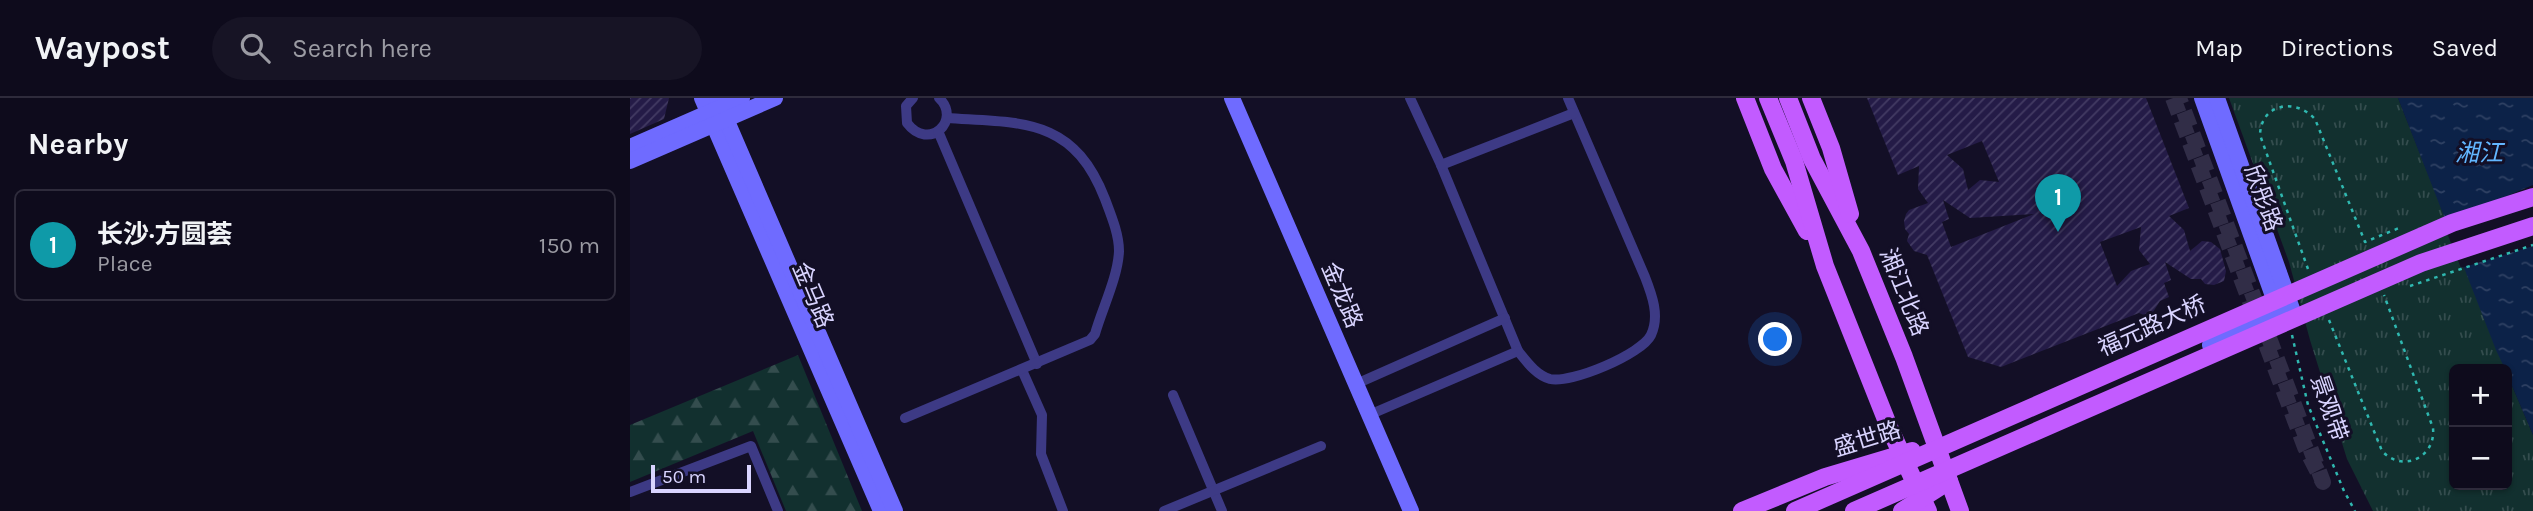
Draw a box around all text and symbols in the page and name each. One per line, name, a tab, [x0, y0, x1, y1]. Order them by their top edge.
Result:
search box	[212, 17, 702, 80]
text: Waypost	[35, 29, 170, 67]
icon: search	[236, 29, 274, 67]
text: Search here	[292, 33, 432, 64]
text: Map	[2195, 34, 2243, 62]
text: Directions	[2281, 34, 2394, 62]
text: Saved	[2432, 34, 2498, 62]
text: Nearby	[28, 126, 128, 162]
water label: 湘江	[2455, 139, 2506, 167]
street label: 欣彤路	[2239, 161, 2287, 235]
pin: 1	[2035, 174, 2081, 232]
text: 长沙·方圆荟	[97, 219, 233, 250]
text: 1	[49, 232, 57, 259]
text: 150 m	[539, 232, 600, 259]
street label: 湘江北路	[1874, 244, 1934, 340]
text: Place	[97, 250, 153, 277]
street label: 金马路	[787, 258, 839, 332]
street label: 金龙路	[1316, 258, 1368, 332]
street label: 福元路大桥	[2094, 290, 2210, 362]
your location	[1758, 322, 1792, 356]
map controls	[2449, 364, 2512, 490]
button: +	[2449, 364, 2512, 427]
street label: 景观带	[2305, 371, 2353, 445]
street label: 盛世路	[1830, 416, 1904, 462]
button: −	[2449, 427, 2512, 490]
scale bar	[651, 462, 751, 494]
text: 50 m	[662, 466, 706, 488]

